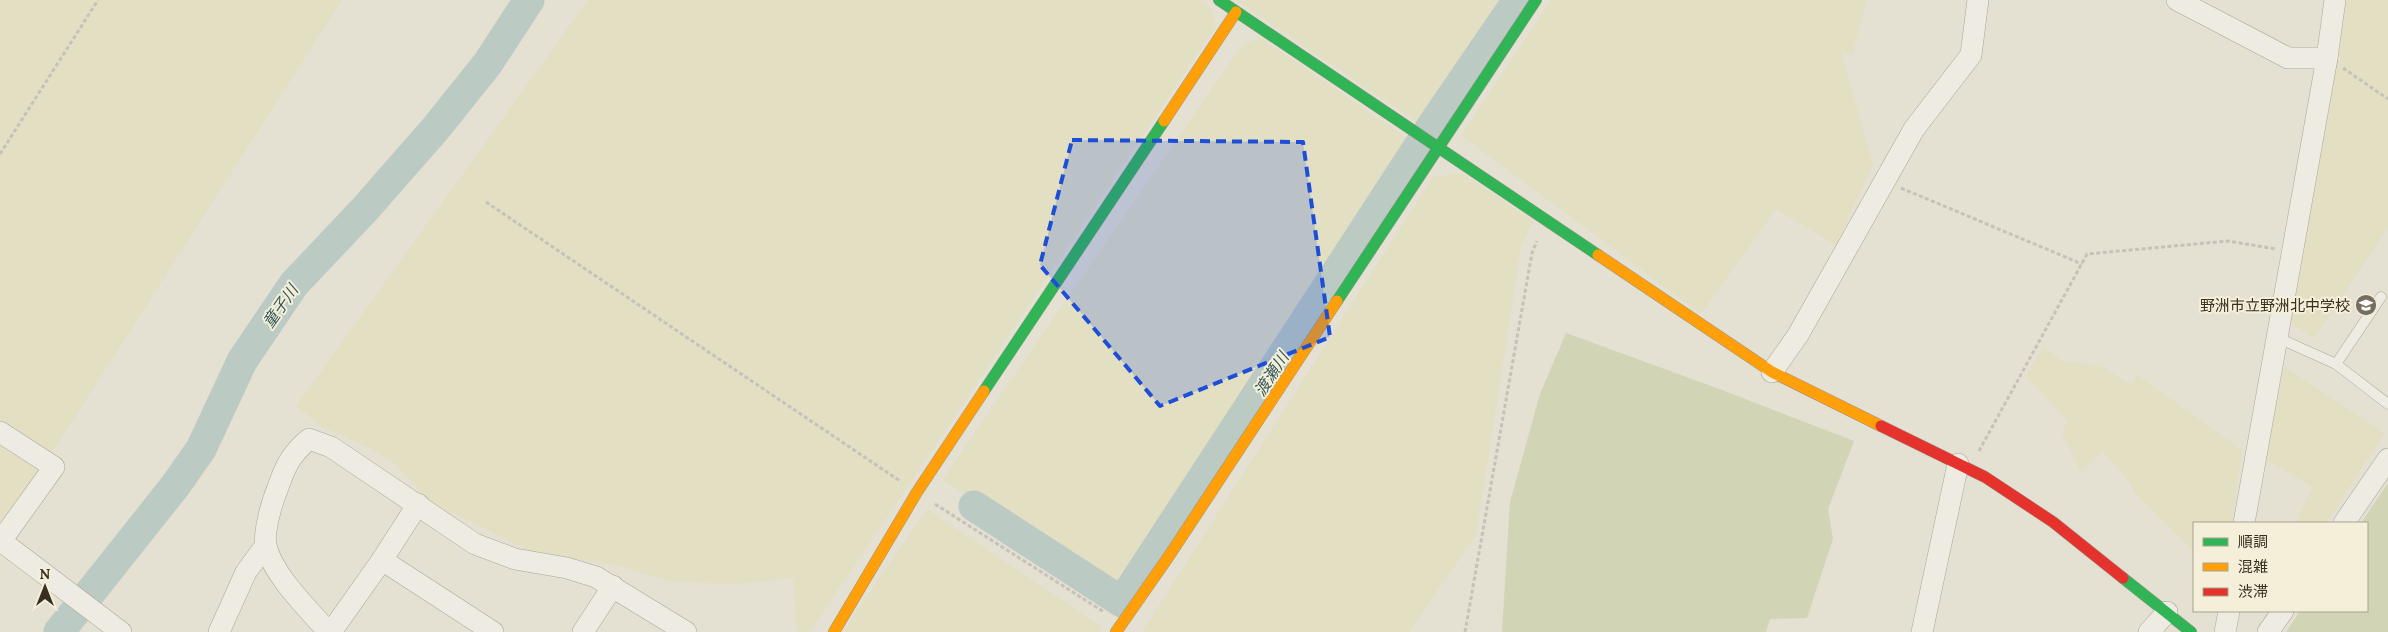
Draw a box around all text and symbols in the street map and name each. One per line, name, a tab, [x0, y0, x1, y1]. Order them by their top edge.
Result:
water label: 童子川	[258, 279, 303, 331]
school or university icon: 野洲市立野洲北中学校	[2354, 293, 2378, 317]
place label: 野洲市立野洲北中学校	[2200, 296, 2350, 315]
water label: 渡瀬川	[1250, 347, 1294, 400]
legend	[2193, 522, 2368, 612]
text: 順調	[2238, 532, 2268, 551]
text: 混雑	[2238, 557, 2268, 576]
north arrow	[20, 562, 70, 612]
text: N	[40, 565, 51, 583]
text: 渋滞	[2238, 582, 2268, 601]

